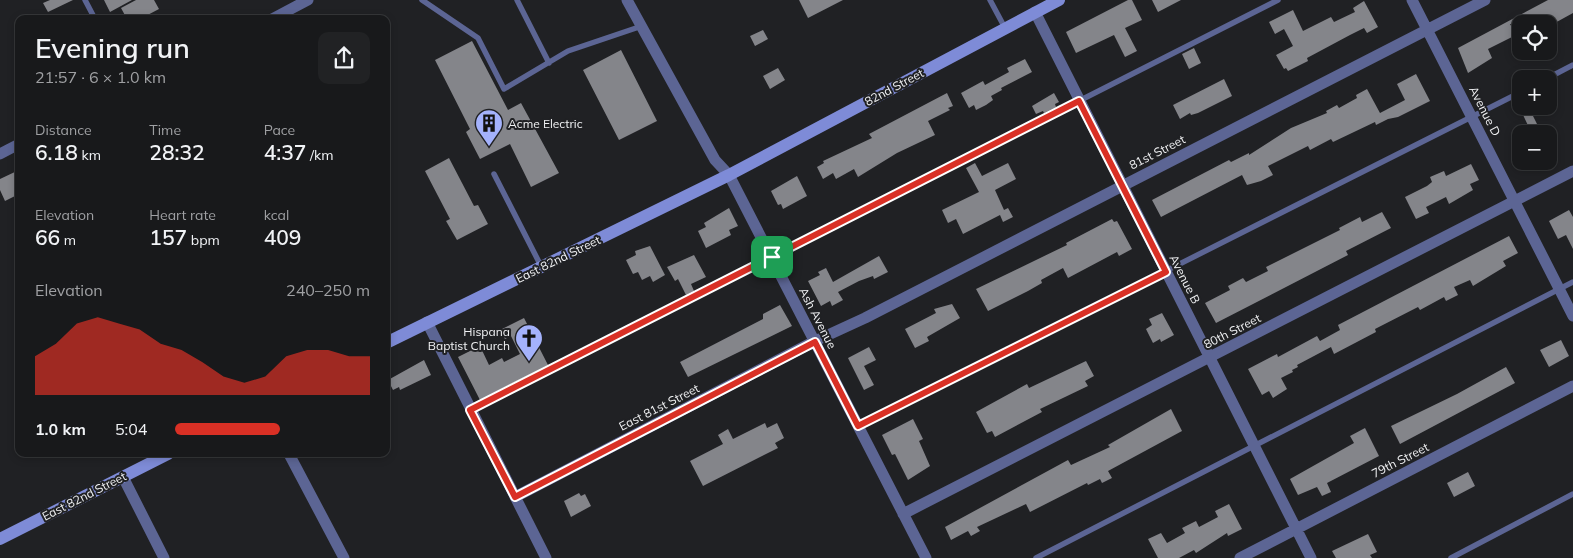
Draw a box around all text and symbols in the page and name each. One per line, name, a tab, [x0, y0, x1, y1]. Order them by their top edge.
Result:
map controls	[1512, 15, 1557, 170]
button: locate	[1512, 15, 1557, 60]
text: Evening run	[35, 30, 190, 65]
button: share	[318, 32, 370, 84]
street label: 82nd Street	[862, 65, 926, 109]
text: 21:57 · 6 × 1.0 km	[35, 67, 166, 87]
button: +	[1512, 70, 1557, 115]
street label: Avenue D	[1466, 84, 1504, 138]
building icon: Acme Electric	[474, 108, 504, 147]
place label: Acme Electric	[508, 116, 583, 131]
text: Distance	[35, 121, 92, 139]
text: Time	[149, 121, 181, 139]
text: Pace	[264, 121, 295, 139]
button: −	[1512, 125, 1557, 170]
street label: 81st Street	[1127, 132, 1187, 172]
text: 6.18	[35, 139, 78, 165]
text: 28:32	[149, 139, 205, 165]
text: 4:37	[264, 139, 306, 165]
text: km	[78, 146, 101, 164]
text: /km	[306, 146, 334, 164]
text: Elevation	[35, 206, 94, 224]
text: Heart rate	[149, 206, 216, 224]
text: kcal	[264, 206, 289, 224]
text: 66	[35, 224, 60, 250]
text: 157	[149, 224, 187, 250]
text: 409	[264, 224, 301, 250]
text: m	[60, 231, 76, 249]
text: bpm	[187, 231, 220, 249]
street label: East 82nd Street	[513, 232, 603, 286]
pin	[751, 236, 793, 278]
icon: arrive	[758, 243, 786, 271]
street label: Avenue B	[1166, 252, 1204, 306]
text: Elevation	[35, 280, 103, 300]
text: 240–250 m	[286, 280, 370, 300]
street label: Ash Avenue	[796, 285, 840, 351]
street label: 80th Street	[1201, 310, 1263, 352]
church icon: Hispana Baptist Church	[514, 323, 544, 362]
place label: Hispana Baptist Church	[428, 324, 510, 353]
street label: East 81st Street	[616, 380, 702, 434]
text: 1.0 km	[35, 419, 86, 439]
text: 5:04	[115, 419, 147, 439]
street label: 79th Street	[1369, 439, 1431, 481]
street label: East 82nd Street	[39, 468, 129, 524]

